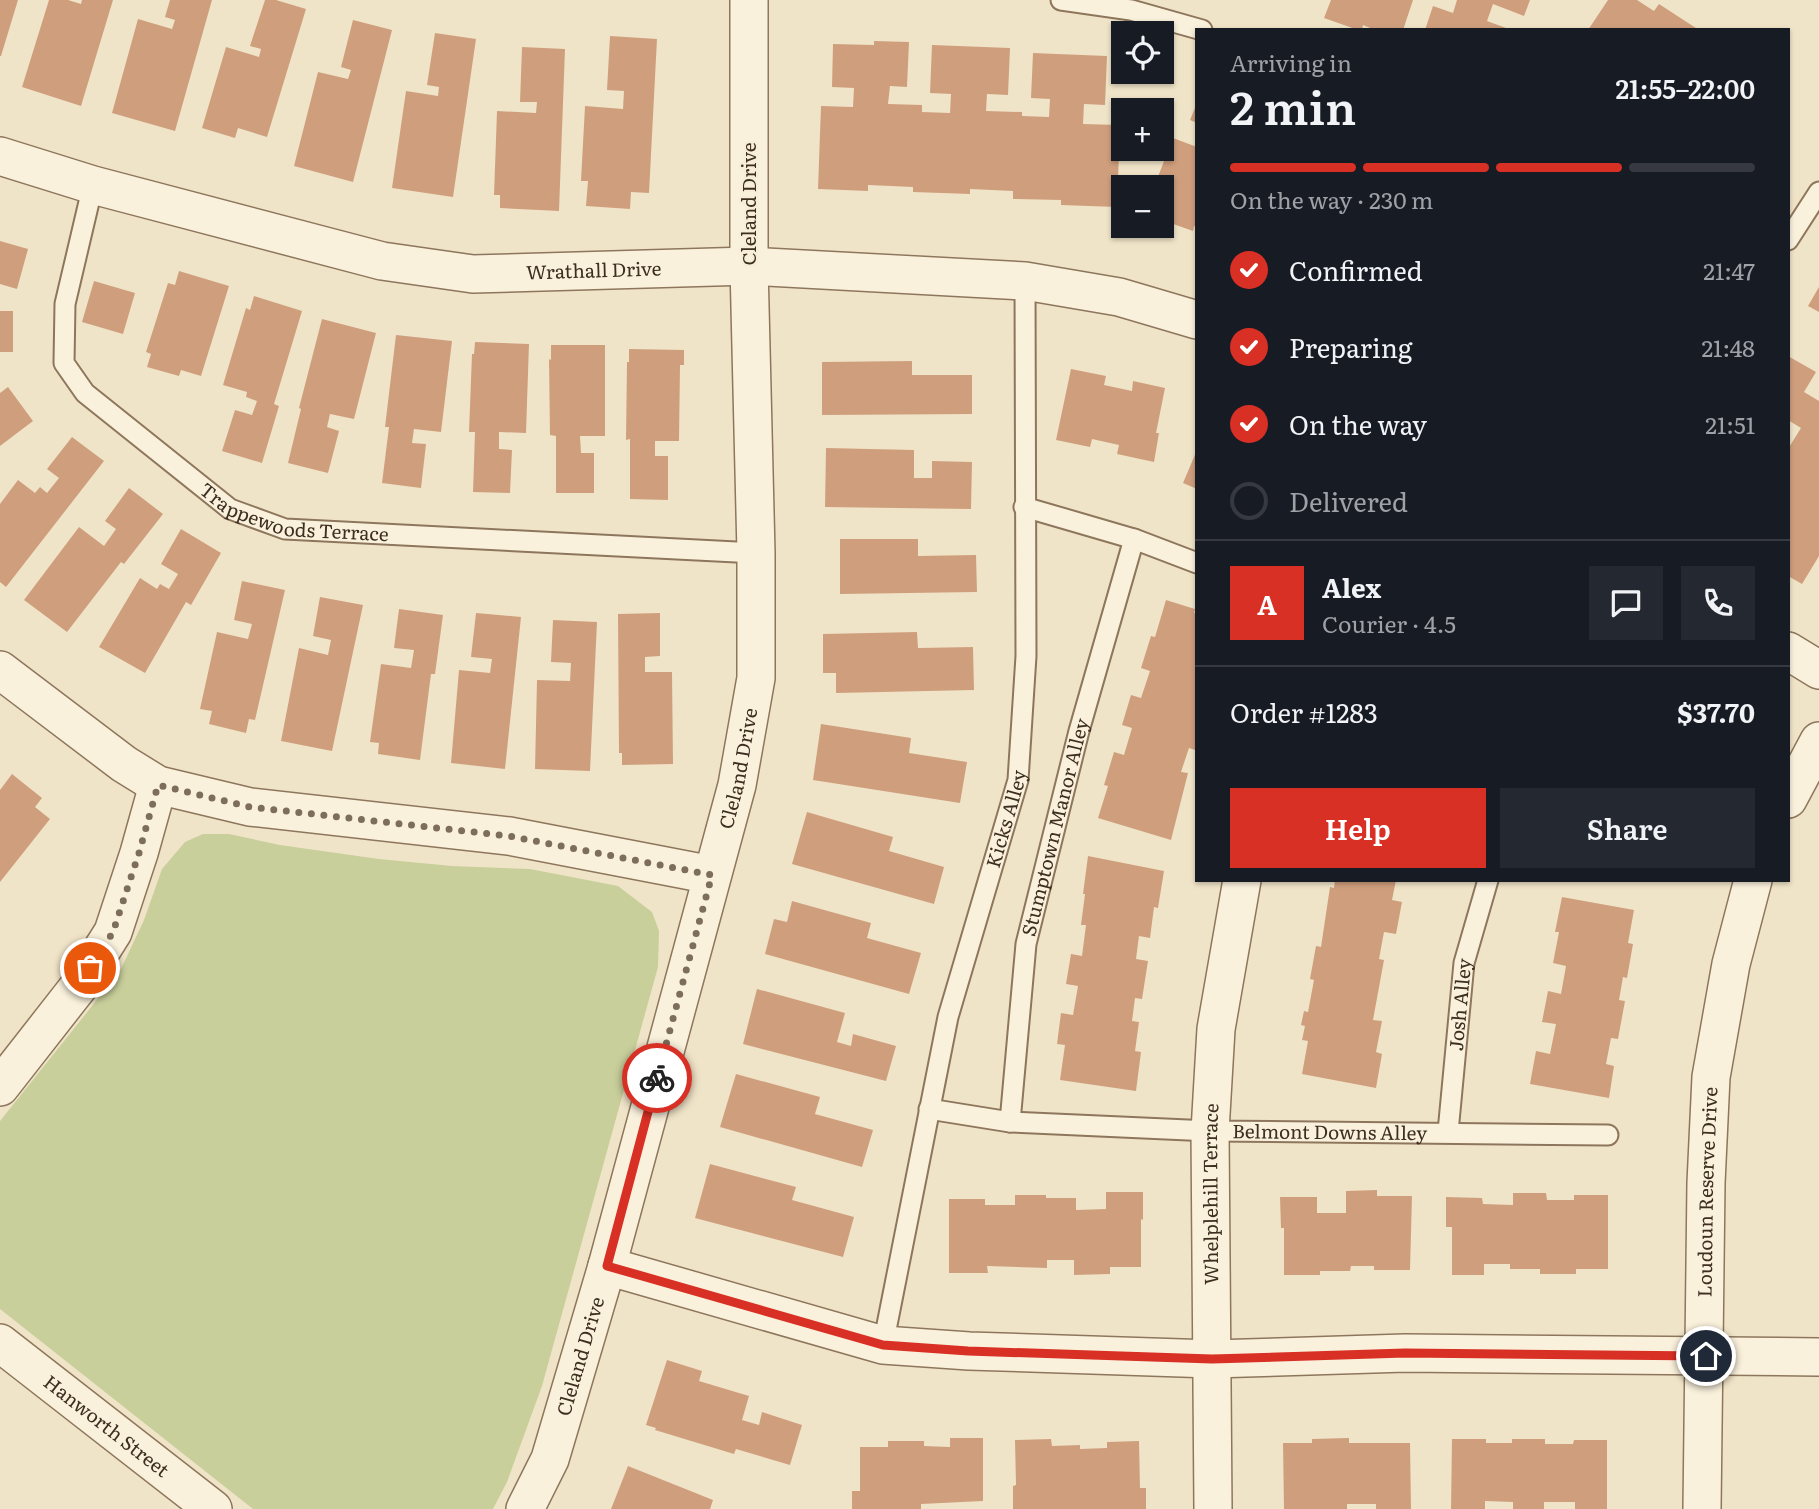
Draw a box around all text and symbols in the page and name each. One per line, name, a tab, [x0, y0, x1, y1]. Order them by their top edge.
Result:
map controls	[1111, 21, 1174, 238]
button: locate	[1111, 21, 1174, 84]
text: Arriving in	[1230, 45, 1352, 79]
text: 21:55–22:00	[1615, 68, 1755, 107]
text: 2 min	[1230, 71, 1356, 139]
button: +	[1111, 98, 1174, 161]
street label: Cleland Drive	[734, 142, 762, 266]
button: −	[1111, 175, 1174, 238]
text: On the way · 230 m	[1230, 182, 1433, 216]
text: Confirmed	[1289, 250, 1423, 289]
icon: check	[1230, 251, 1268, 289]
text: 21:47	[1703, 253, 1755, 287]
street label: Wrathall Drive	[526, 254, 662, 285]
text: Preparing	[1289, 327, 1412, 366]
icon: check	[1230, 328, 1268, 366]
text: 21:48	[1701, 330, 1755, 364]
text: On the way	[1289, 404, 1427, 443]
icon: check	[1230, 405, 1268, 443]
text: 21:51	[1705, 407, 1755, 441]
street label: Trappewoods Terrace	[194, 475, 390, 547]
text: Delivered	[1289, 481, 1408, 520]
button: chat	[1589, 566, 1663, 640]
button: phone	[1681, 566, 1755, 640]
text: Alex	[1322, 567, 1381, 606]
text: A	[1257, 584, 1277, 623]
text: Courier · 4.5	[1322, 606, 1456, 640]
text: Order #1283	[1230, 692, 1378, 731]
text: $37.70	[1677, 692, 1755, 731]
street label: Cleland Drive	[711, 705, 763, 832]
street label: Stumptown Manor Alley	[1013, 715, 1095, 939]
street label: Kicks Alley	[978, 769, 1032, 871]
button: Help	[1230, 788, 1486, 868]
button: Share	[1500, 788, 1755, 868]
pin	[60, 938, 120, 998]
icon: bag	[71, 949, 109, 987]
street label: Josh Alley	[1441, 957, 1477, 1052]
courier	[622, 1043, 692, 1113]
icon: bike	[638, 1059, 676, 1097]
street label: Loudoun Reserve Drive	[1690, 1086, 1724, 1297]
street label: Whelplehill Terrace	[1195, 1102, 1225, 1285]
street label: Belmont Downs Alley	[1232, 1116, 1427, 1146]
street label: Cleland Drive	[549, 1293, 610, 1419]
pin	[1676, 1326, 1736, 1386]
icon: home	[1687, 1337, 1725, 1375]
street label: Hanworth Street	[38, 1367, 176, 1483]

